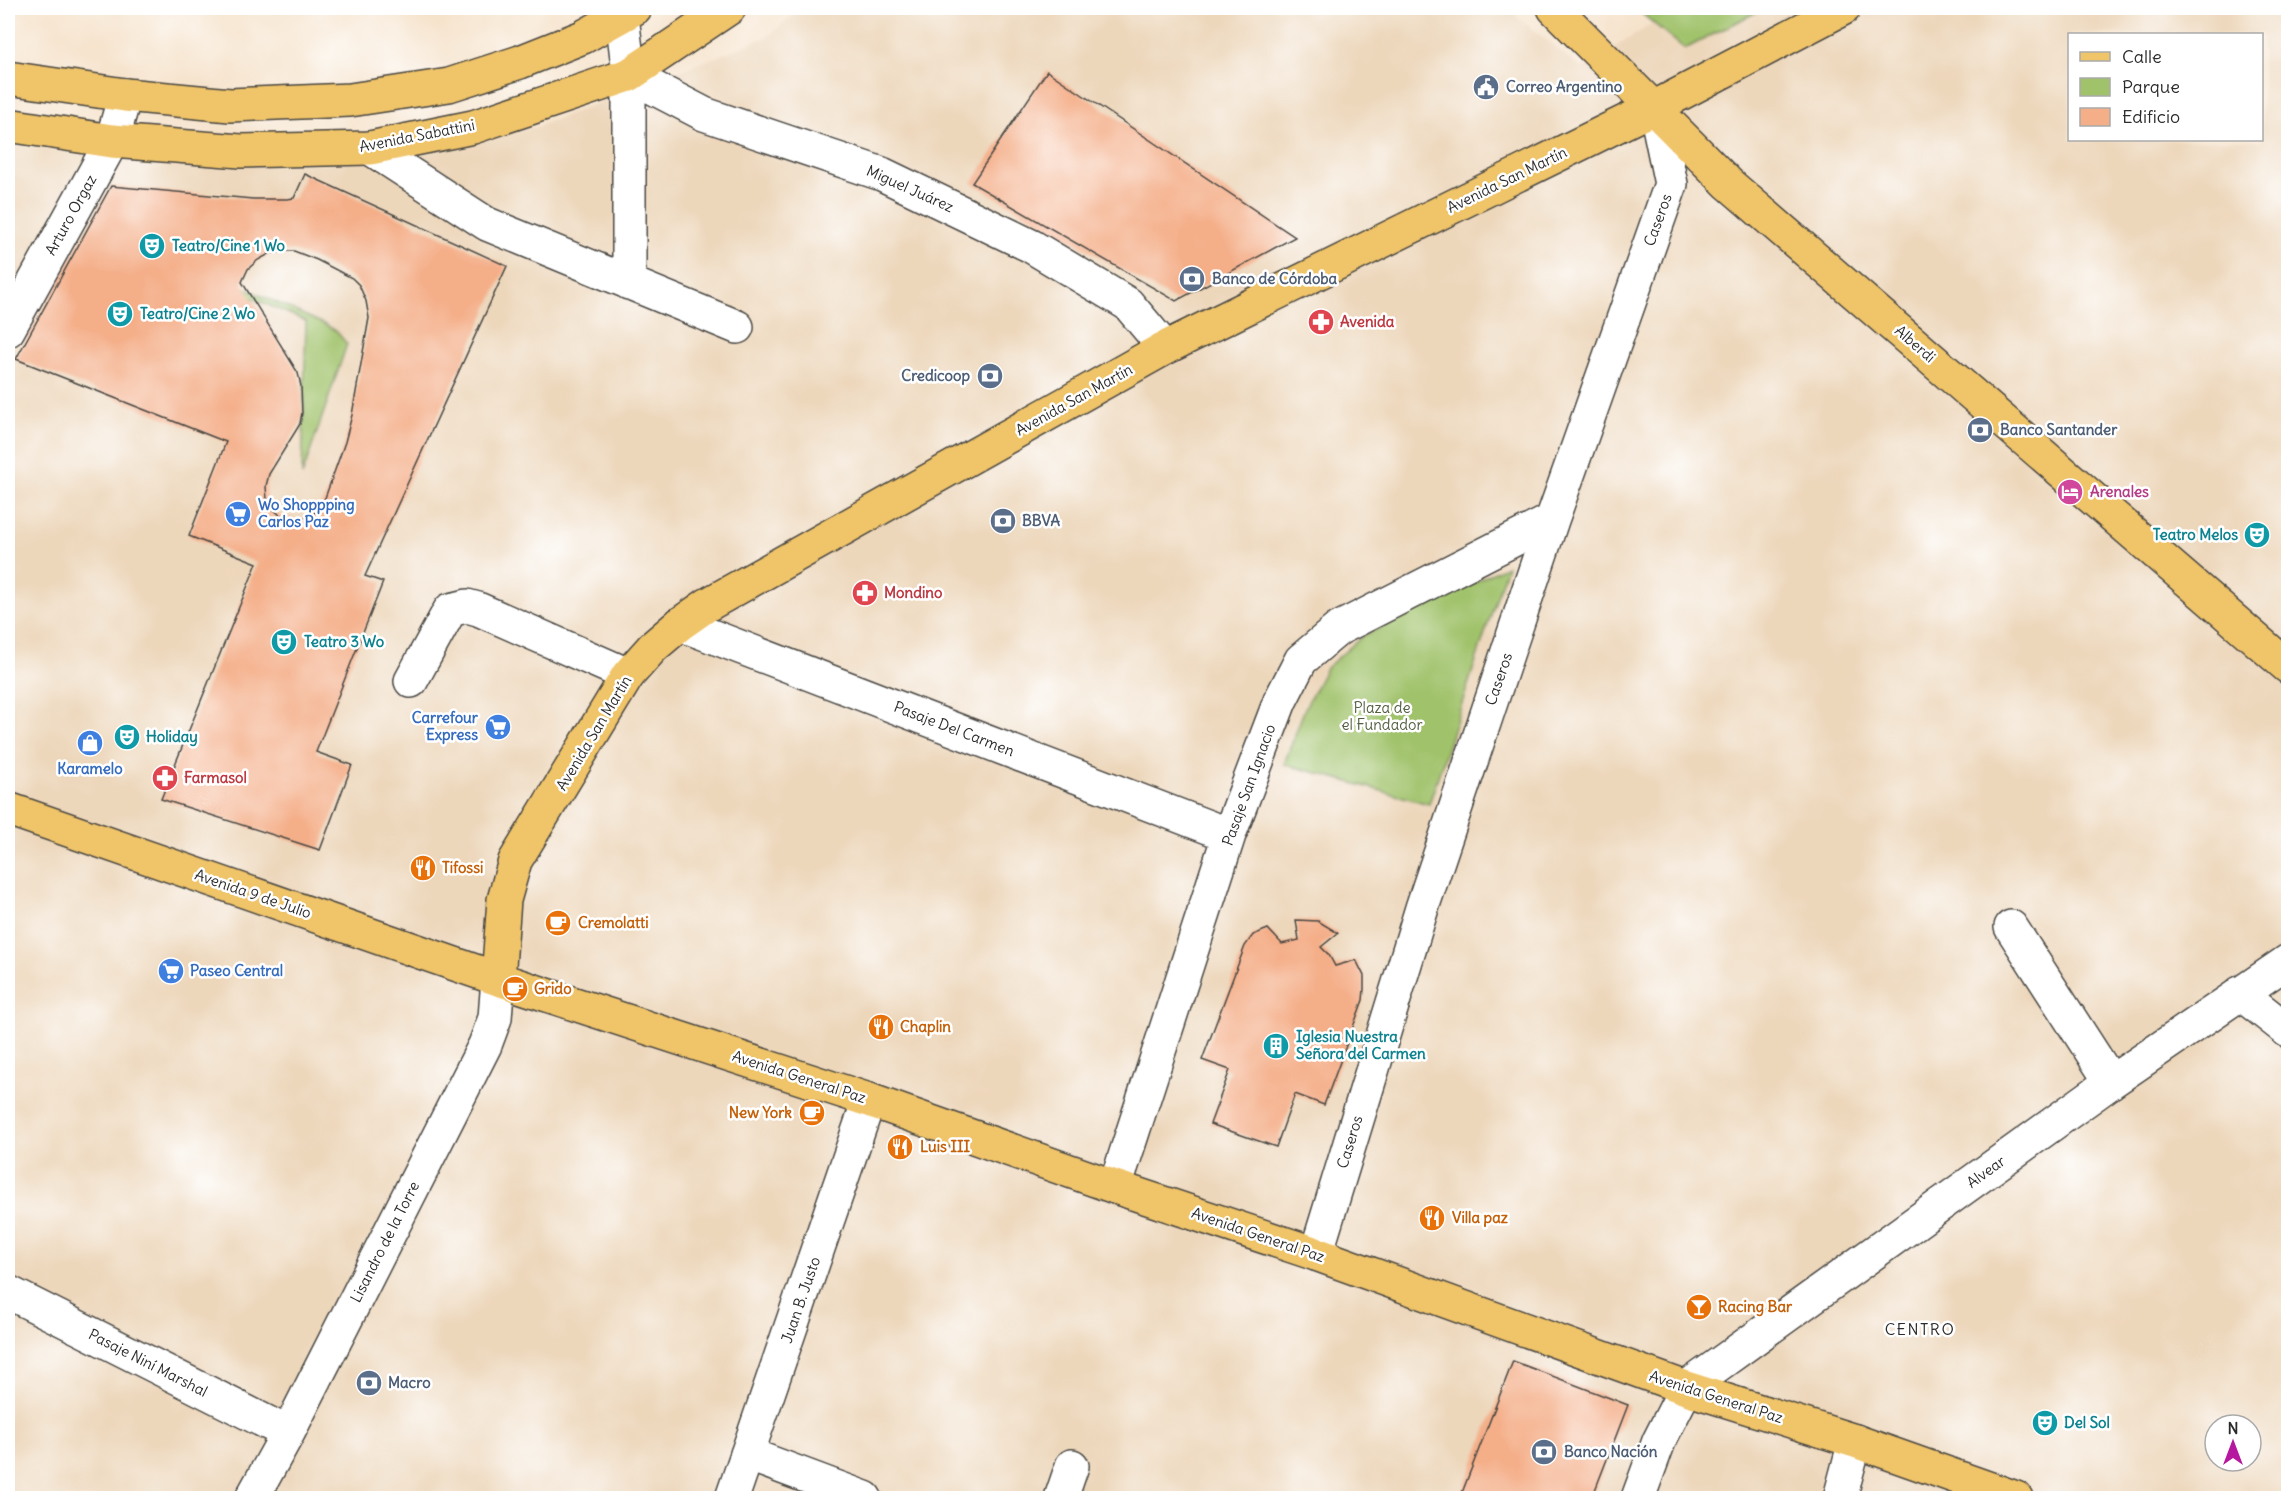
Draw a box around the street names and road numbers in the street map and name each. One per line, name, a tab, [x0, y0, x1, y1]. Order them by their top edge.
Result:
street label: Avenida Sabattini	[358, 115, 476, 156]
street label: Avenida San Martín	[1444, 142, 1570, 217]
street label: Miguel Juárez	[864, 161, 957, 216]
street label: Arturo Orgaz	[41, 171, 101, 258]
street label: Caseros	[1639, 191, 1676, 249]
street label: Alberdi	[1891, 321, 1939, 366]
street label: Avenida San Martín	[1012, 359, 1136, 440]
street label: Caseros	[1481, 650, 1516, 708]
street label: Avenida San Martín	[552, 671, 636, 794]
street label: Pasaje Del Carmen	[891, 697, 1017, 760]
street label: Pasaje San Ignacio	[1218, 721, 1279, 848]
street label: Avenida 9 de Julio	[192, 865, 314, 922]
street label: Avenida General Paz	[730, 1046, 868, 1107]
street label: Caseros	[1332, 1113, 1367, 1171]
street label: Alvear	[1963, 1151, 2009, 1192]
street label: Lisandro de la Torre	[346, 1178, 423, 1306]
street label: Avenida General Paz	[1189, 1203, 1327, 1266]
street label: Juan B. Justo	[777, 1254, 824, 1346]
street label: Pasaje Niní Marshal	[86, 1324, 211, 1401]
street label: Avenida General Paz	[1647, 1366, 1785, 1427]

